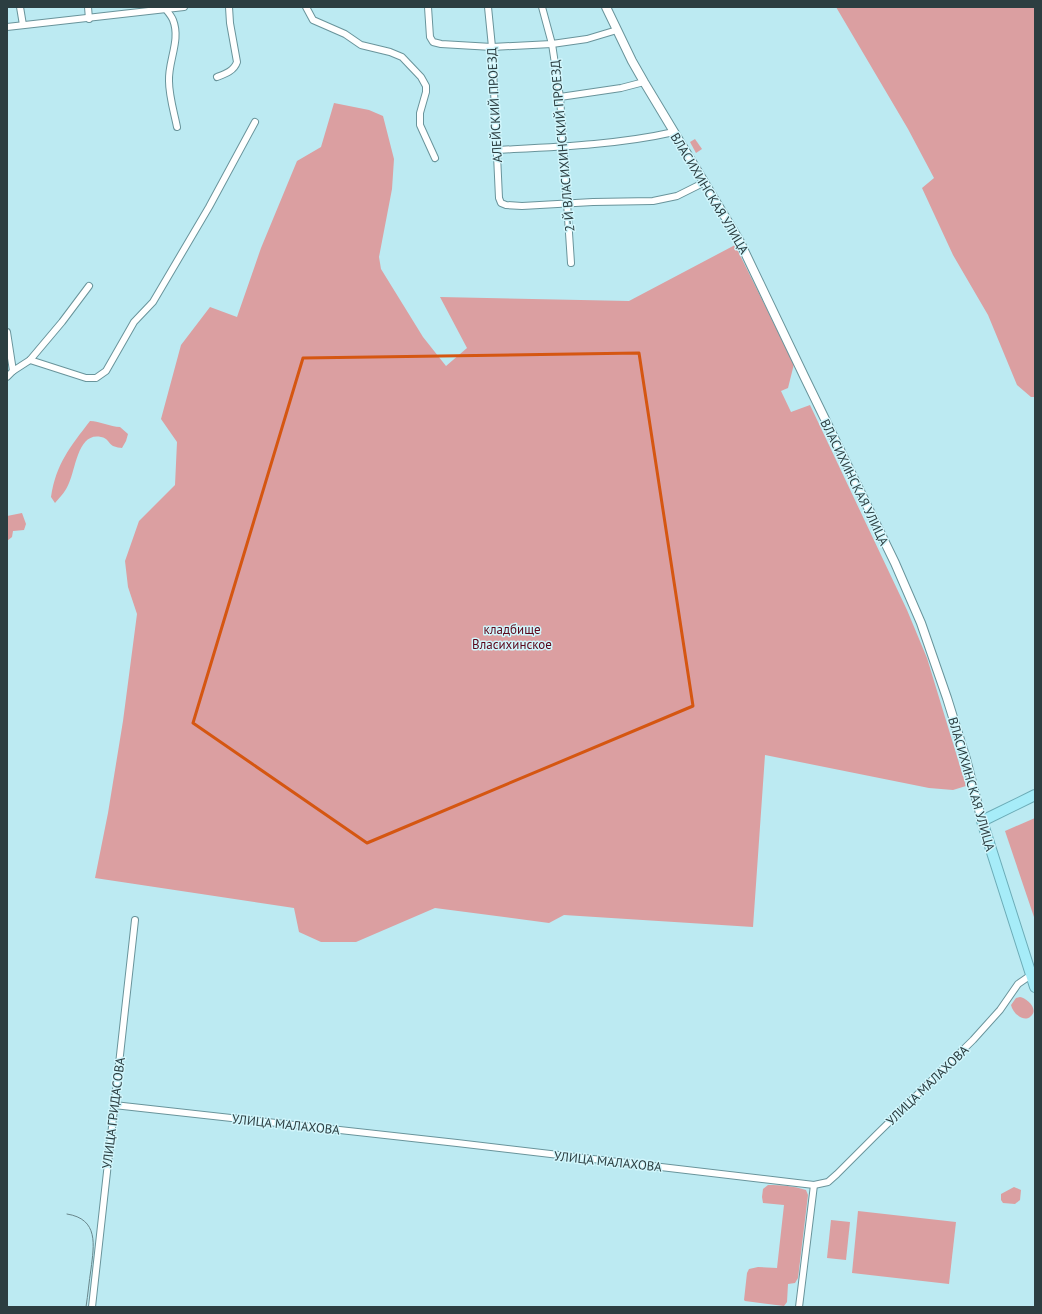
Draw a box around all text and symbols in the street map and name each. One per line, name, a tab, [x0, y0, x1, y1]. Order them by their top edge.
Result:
street label: АЛЕЙСКИЙ ПРОЕЗД	[483, 47, 506, 163]
street label: 2-Й ВЛАСИХИНСКИЙ ПРОЕЗД	[546, 59, 578, 233]
street label: ВЛАСИХИНСКАЯ УЛИЦА	[667, 129, 753, 257]
street label: ВЛАСИХИНСКАЯ УЛИЦА	[817, 416, 893, 549]
park label: кладбище Власихинское	[472, 621, 552, 653]
street label: ВЛАСИХИНСКАЯ УЛИЦА	[944, 715, 999, 853]
street label: УЛИЦА МАЛАХОВА	[882, 1041, 972, 1129]
street label: УЛИЦА ГРИДАСОВА	[98, 1056, 129, 1170]
street label: УЛИЦА МАЛАХОВА	[231, 1110, 341, 1139]
street label: УЛИЦА МАЛАХОВА	[553, 1147, 663, 1176]

